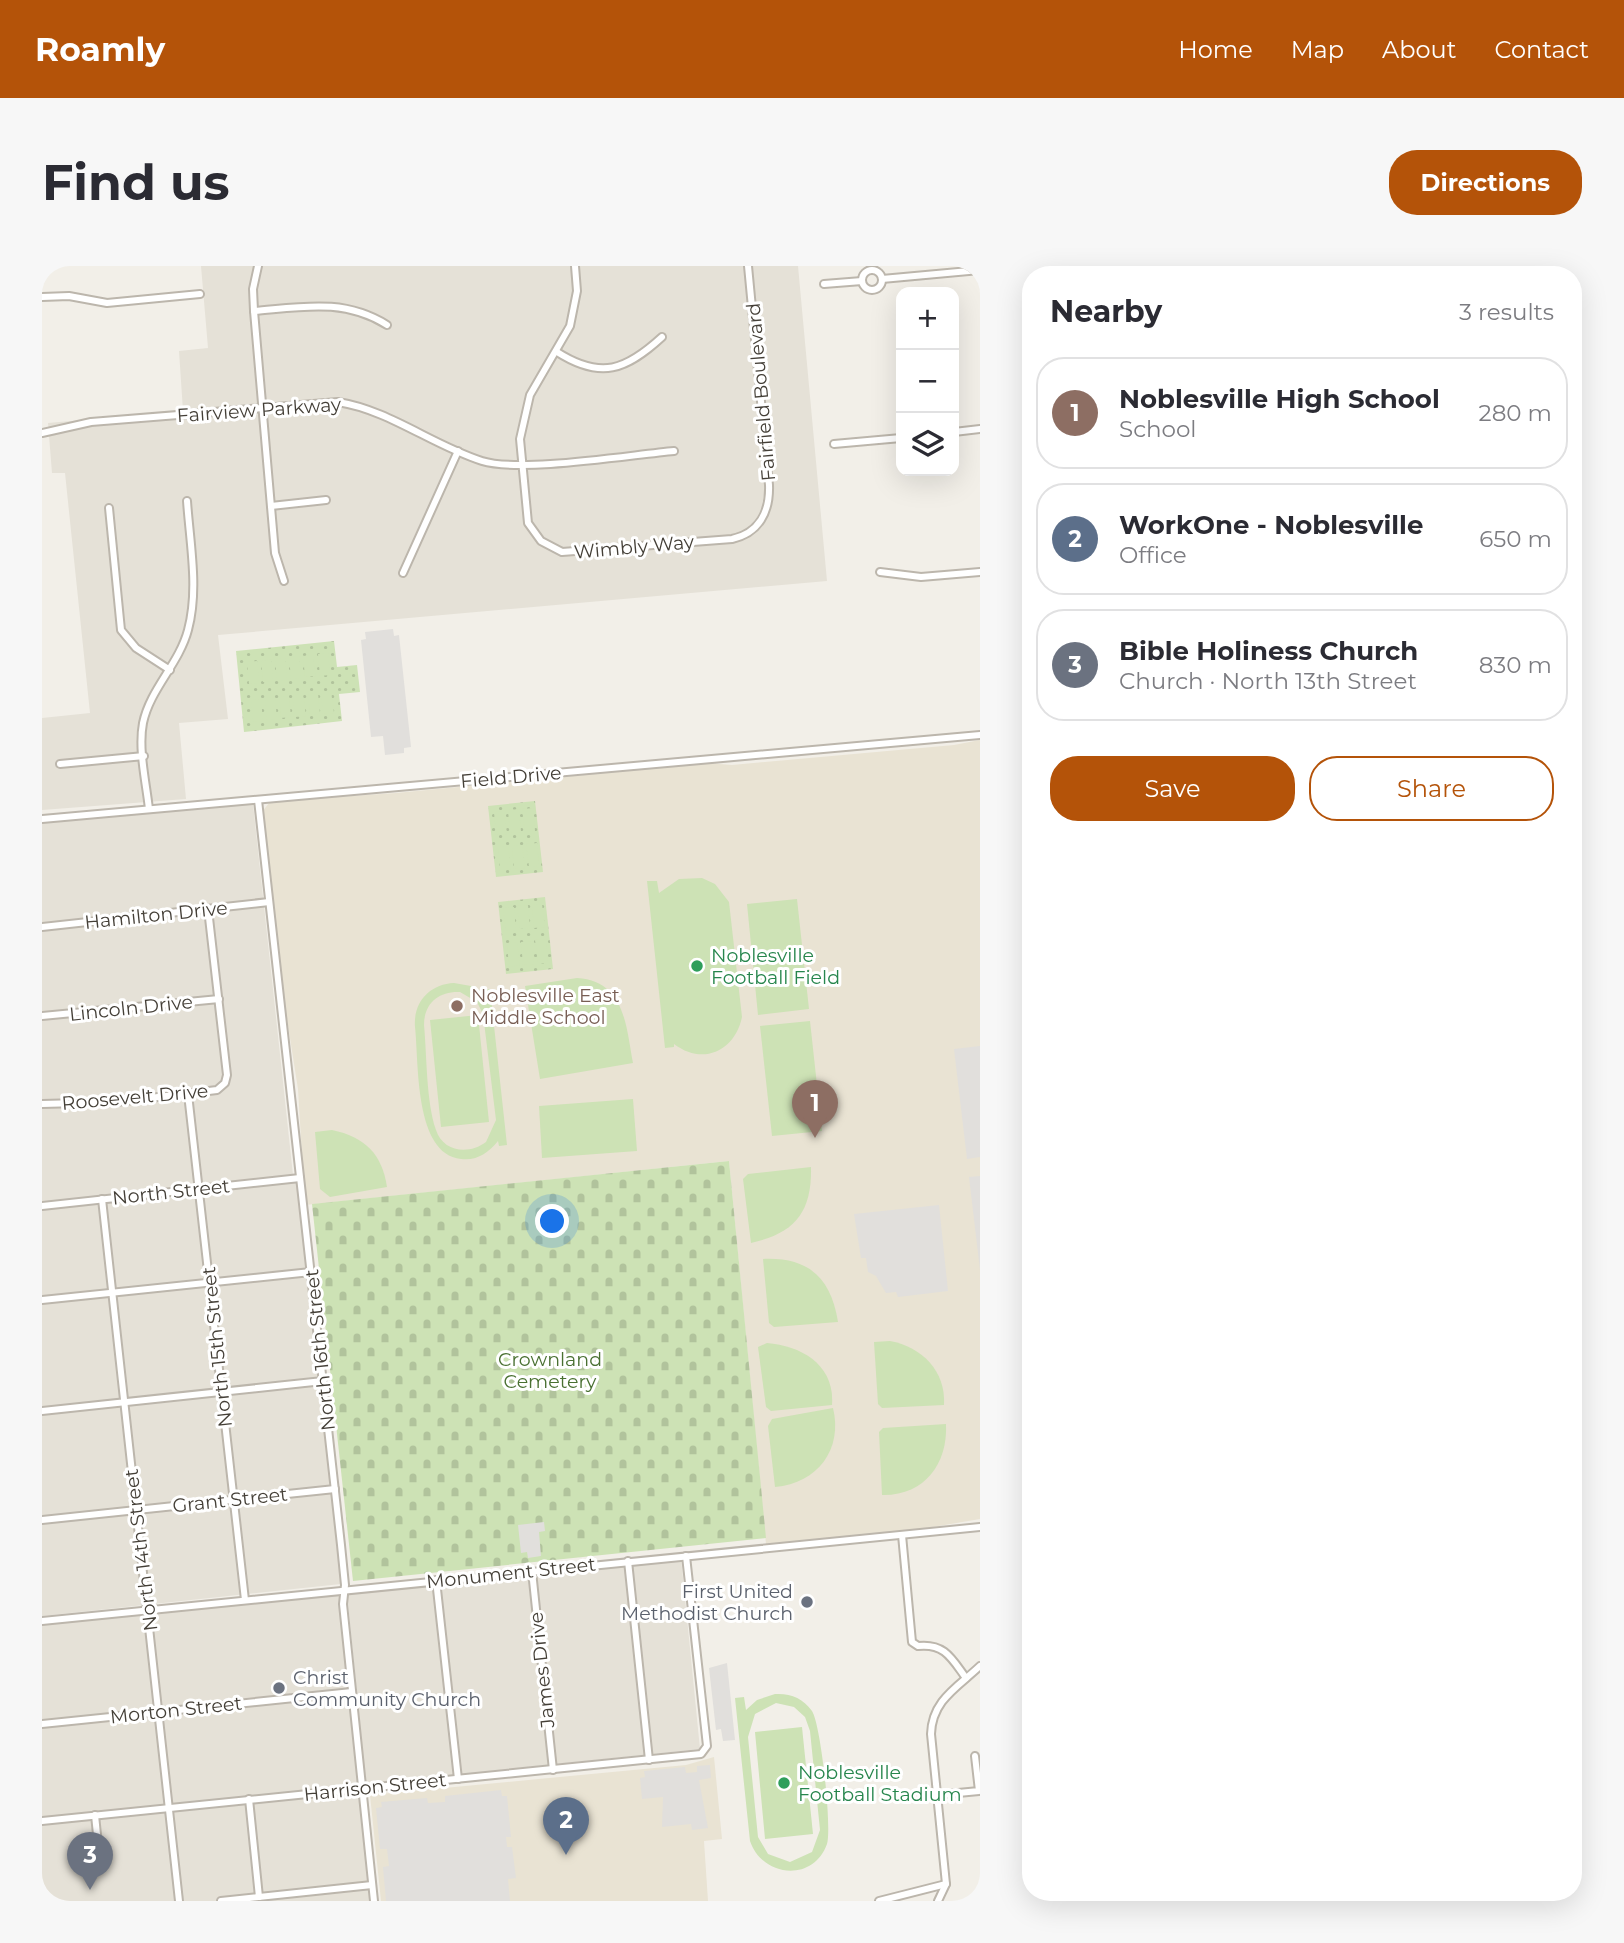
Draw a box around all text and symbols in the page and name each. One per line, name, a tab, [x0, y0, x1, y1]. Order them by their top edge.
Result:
text: Roamly	[35, 29, 165, 69]
text: Home	[1178, 35, 1253, 64]
text: Map	[1291, 35, 1344, 64]
text: About	[1382, 35, 1456, 64]
text: Contact	[1494, 35, 1589, 64]
button: Directions	[1389, 150, 1582, 215]
text: Find us	[42, 153, 230, 212]
map controls	[896, 287, 959, 476]
button: +	[896, 287, 959, 350]
text: Nearby	[1050, 293, 1162, 330]
text: 3 results	[1459, 298, 1554, 326]
street label: Fairfield Boulevard	[742, 302, 780, 482]
button: −	[896, 350, 959, 413]
text: Noblesville High School	[1119, 383, 1440, 415]
street label: Fairview Parkway	[176, 393, 343, 427]
text: 1	[1070, 399, 1080, 427]
text: 280 m	[1479, 399, 1552, 427]
button: layers	[896, 413, 959, 476]
text: School	[1119, 415, 1197, 443]
text: WorkOne - Noblesville	[1119, 509, 1423, 541]
text: 2	[1068, 525, 1082, 553]
text: 650 m	[1479, 525, 1552, 553]
street label: Wimbly Way	[573, 530, 696, 564]
text: Office	[1119, 541, 1187, 569]
text: Bible Holiness Church	[1119, 635, 1418, 667]
text: 3	[1068, 651, 1082, 679]
text: 830 m	[1479, 651, 1552, 679]
text: Church · North 13th Street	[1119, 667, 1417, 695]
button: Save	[1050, 756, 1295, 821]
button: Share	[1309, 756, 1554, 821]
street label: Field Drive	[460, 761, 562, 793]
street label: Hamilton Drive	[83, 896, 229, 934]
place label: Noblesville Football Field	[711, 944, 840, 989]
marker: Noblesville Football Field	[689, 958, 705, 974]
place label: Noblesville East Middle School	[471, 984, 620, 1029]
street label: Lincoln Drive	[68, 990, 194, 1026]
marker: Noblesville East Middle School	[449, 998, 465, 1014]
street label: Roosevelt Drive	[61, 1079, 209, 1115]
pin: 1	[792, 1080, 838, 1138]
street label: North Street	[111, 1174, 231, 1210]
your location	[535, 1204, 569, 1238]
street label: North 15th Street	[197, 1265, 237, 1428]
street label: North 16th Street	[300, 1268, 340, 1432]
park label: Crownland Cemetery	[498, 1348, 602, 1393]
street label: North 14th Street	[120, 1467, 162, 1632]
street label: Grant Street	[171, 1482, 289, 1517]
street label: Monument Street	[425, 1553, 597, 1593]
place label: First United Methodist Church	[621, 1580, 793, 1625]
marker: First United Methodist Church	[799, 1594, 815, 1610]
street label: James Drive	[524, 1611, 560, 1730]
place label: Christ Community Church	[293, 1666, 481, 1711]
marker: Christ Community Church	[271, 1680, 287, 1696]
street label: Morton Street	[109, 1692, 243, 1728]
place label: Noblesville Football Stadium	[798, 1761, 962, 1806]
street label: Harrison Street	[303, 1768, 448, 1806]
marker: Noblesville Football Stadium	[776, 1775, 792, 1791]
pin: 2	[543, 1797, 589, 1855]
pin: 3	[67, 1832, 113, 1890]

